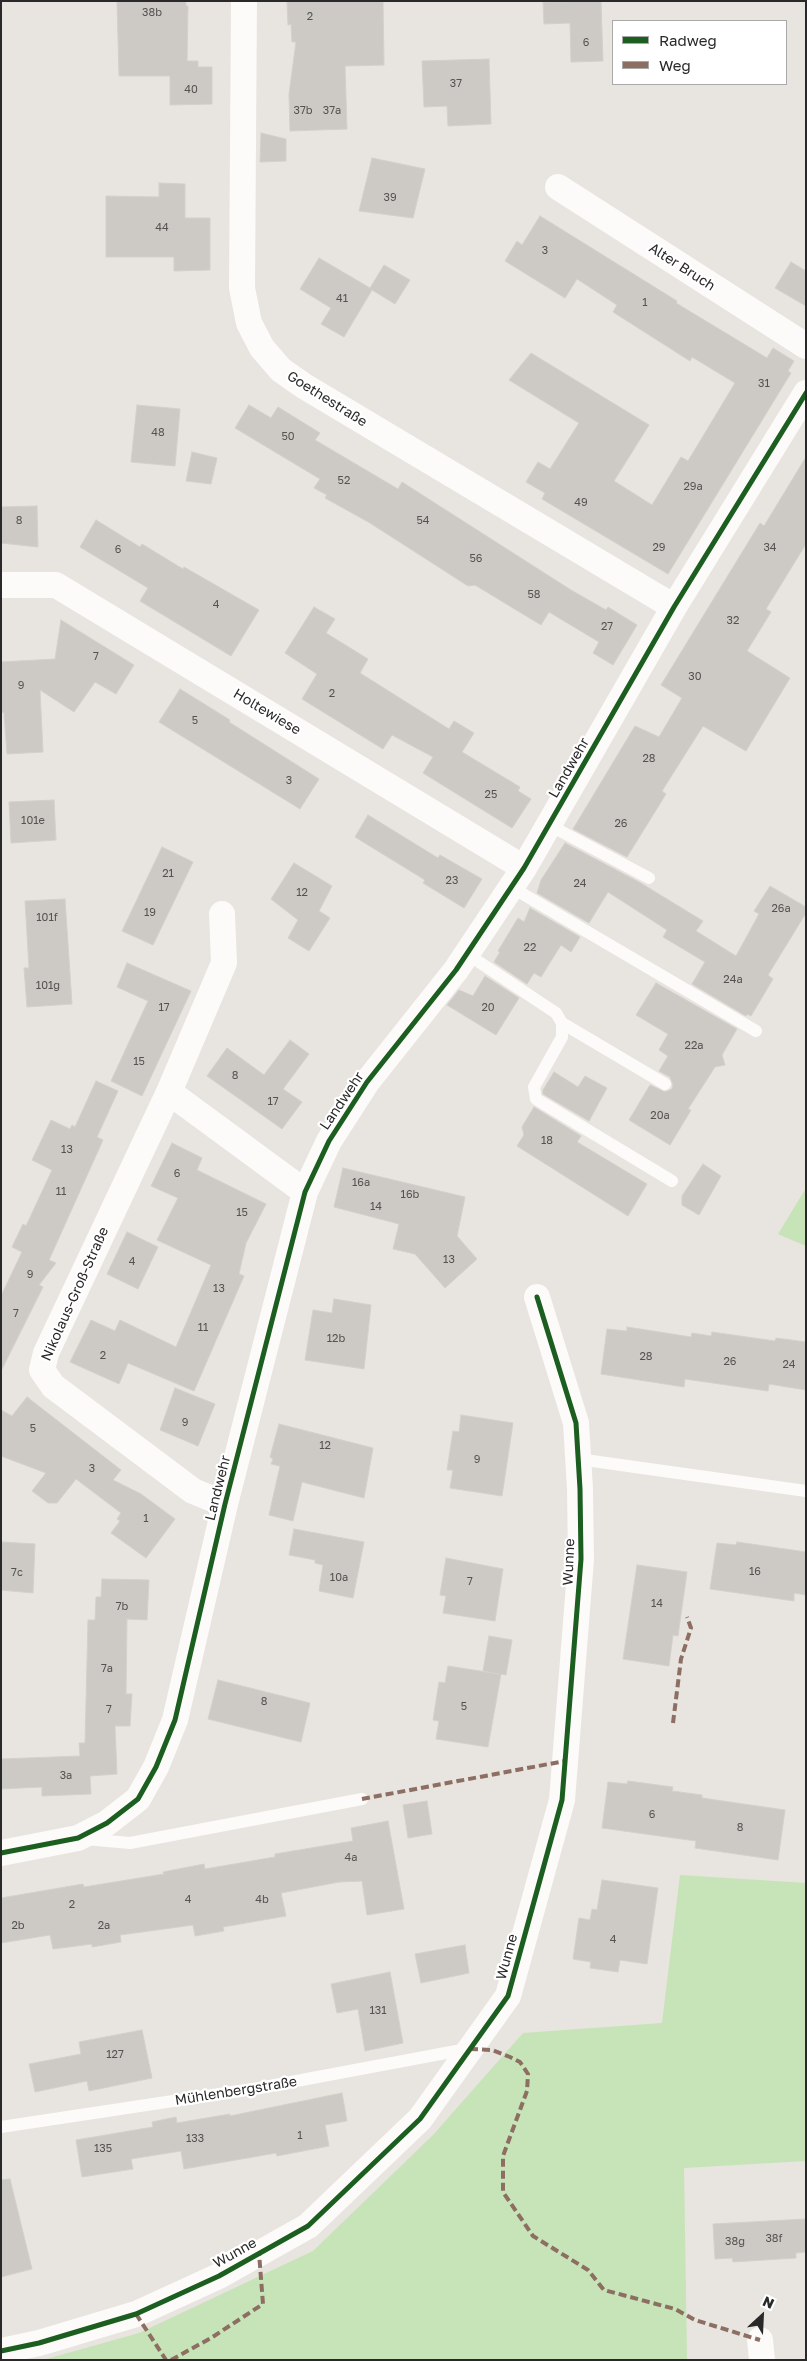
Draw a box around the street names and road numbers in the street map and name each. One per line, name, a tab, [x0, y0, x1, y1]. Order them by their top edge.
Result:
street label: Alter Bruch	[646, 239, 718, 295]
street label: Goethestraße	[284, 368, 370, 430]
street label: Holtewiese	[230, 685, 304, 739]
street label: Landwehr	[545, 735, 593, 801]
street label: Landwehr	[316, 1069, 368, 1133]
street label: Nikolaus-Groß-Straße	[38, 1224, 112, 1364]
street label: Landwehr	[202, 1454, 234, 1522]
street label: Wunne	[560, 1538, 578, 1586]
street label: Wunne	[493, 1932, 521, 1982]
street label: Mühlenbergstraße	[174, 2073, 298, 2109]
street label: Wunne	[210, 2234, 260, 2272]

